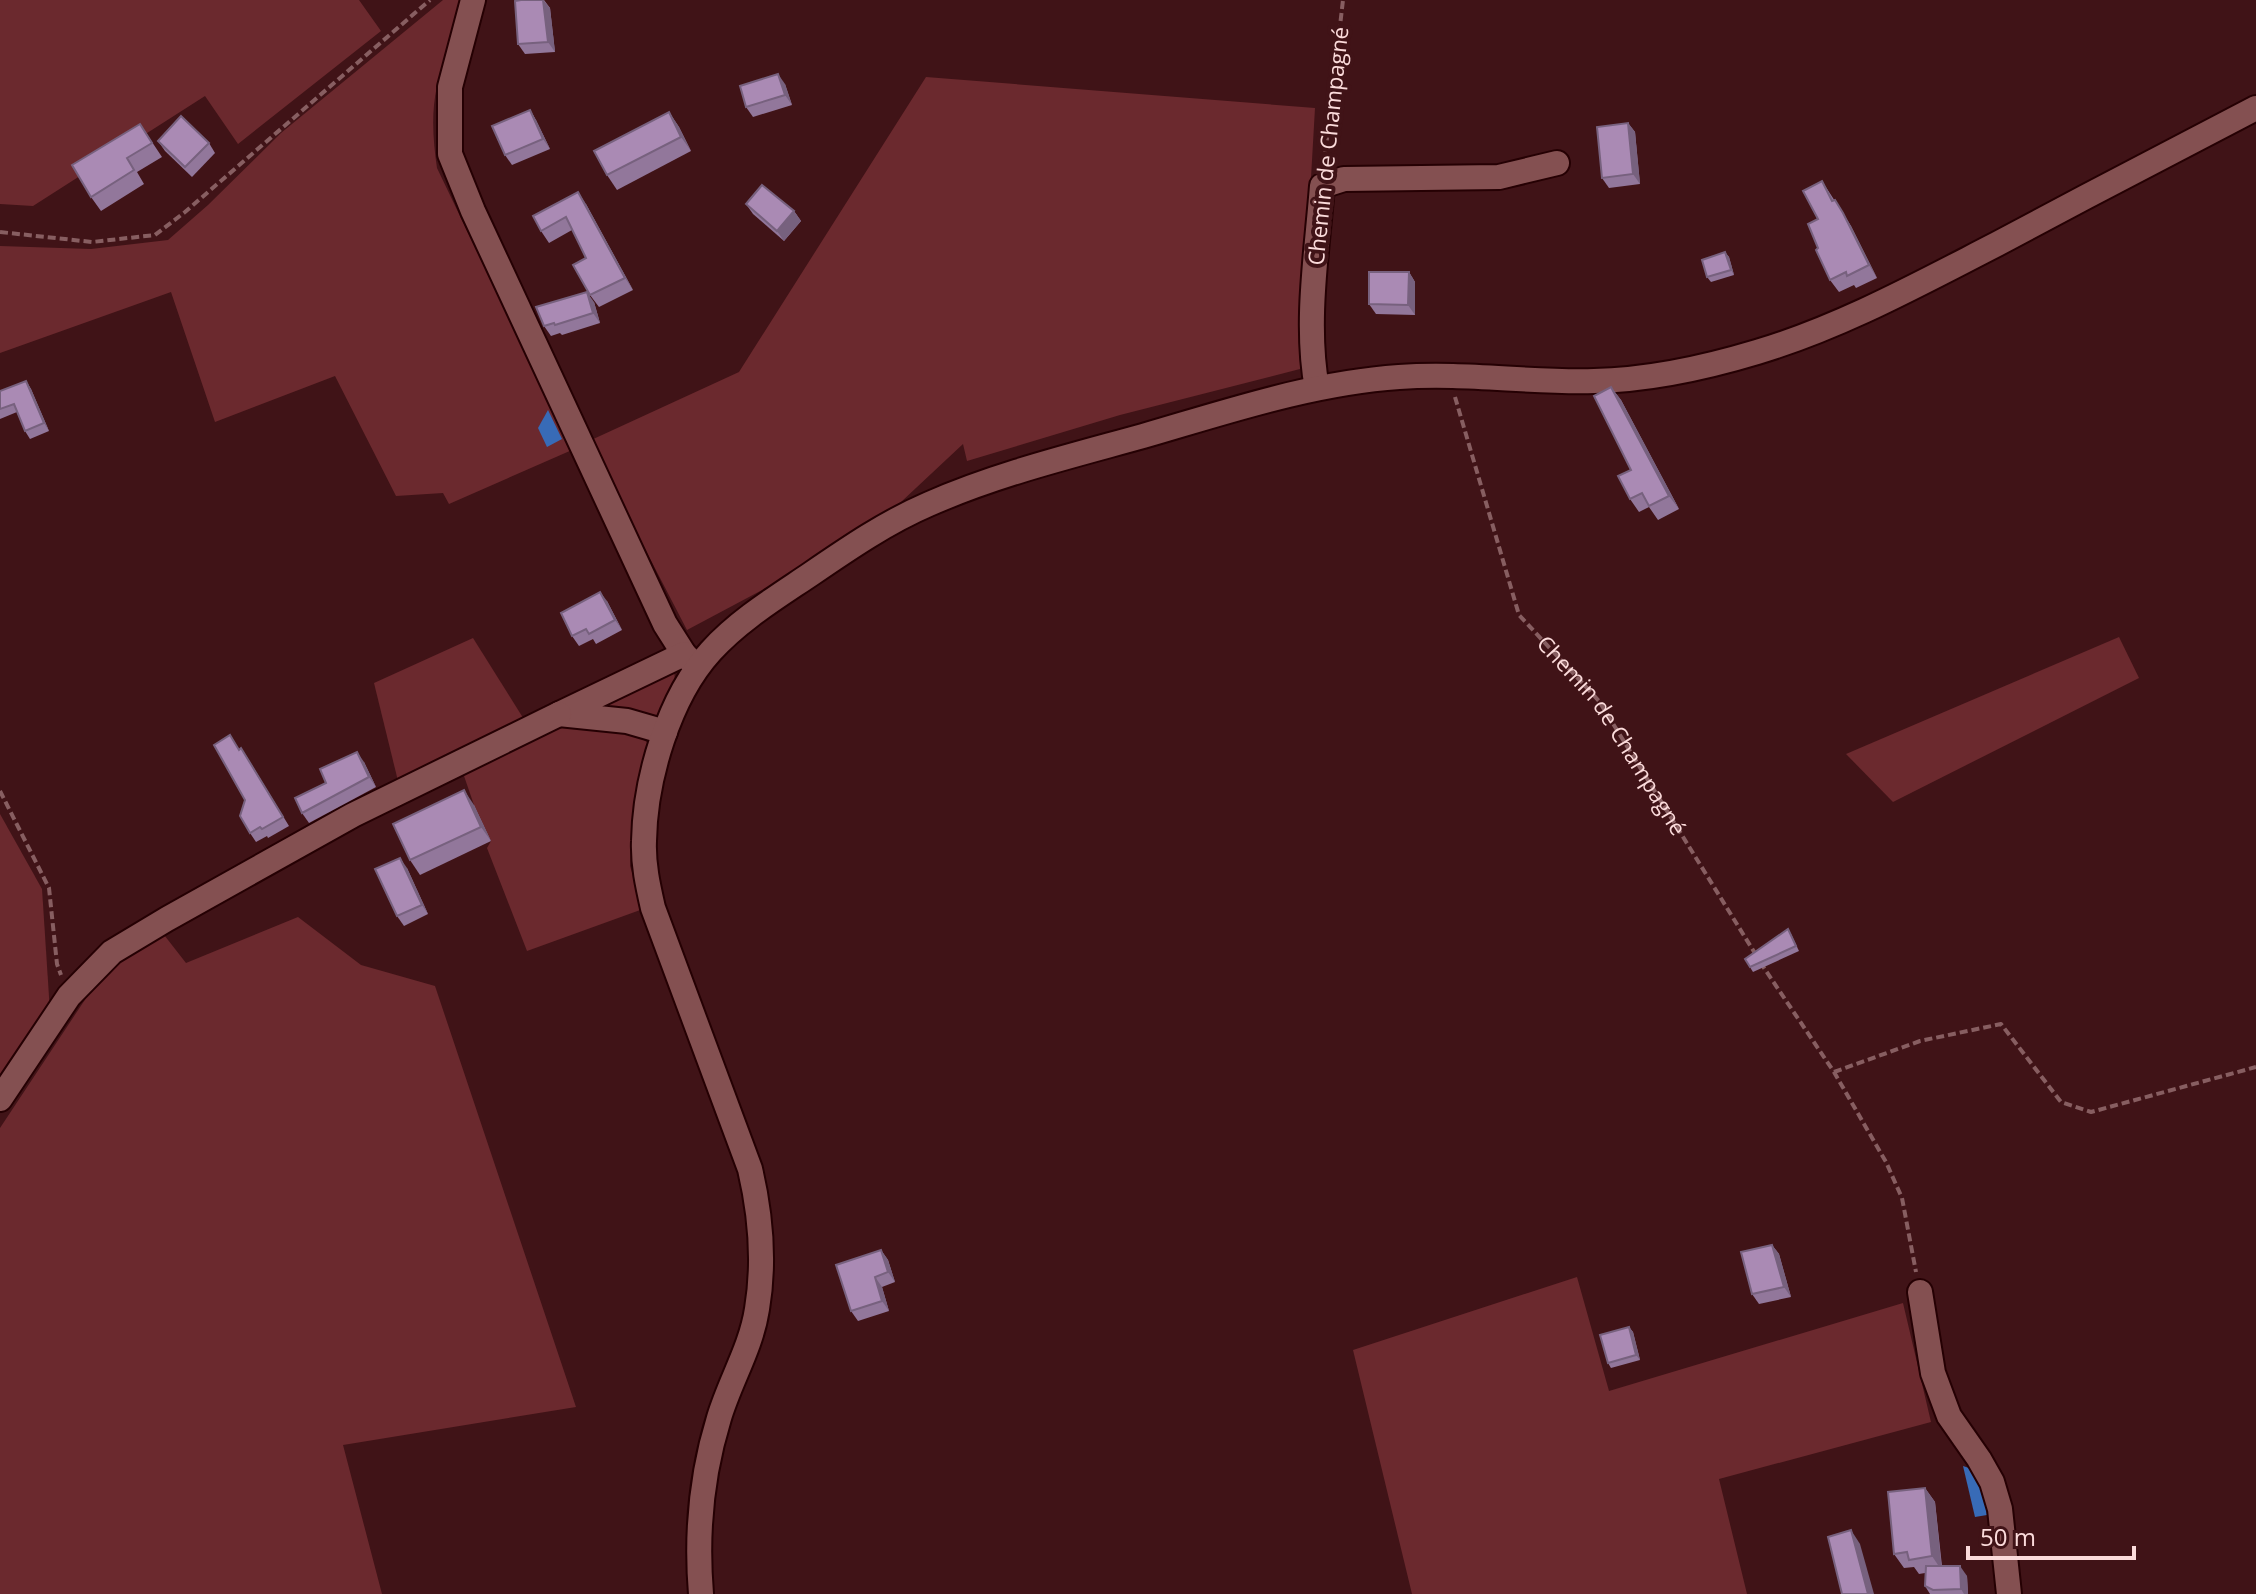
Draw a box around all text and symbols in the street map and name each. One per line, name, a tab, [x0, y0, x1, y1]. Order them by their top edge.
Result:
street label: Chemin de Champagné	[1300, 25, 1354, 267]
street label: Chemin de Champagné	[1531, 628, 1694, 840]
scale bar	[1968, 1510, 2134, 1560]
text: 50 m	[1980, 1520, 2036, 1553]

